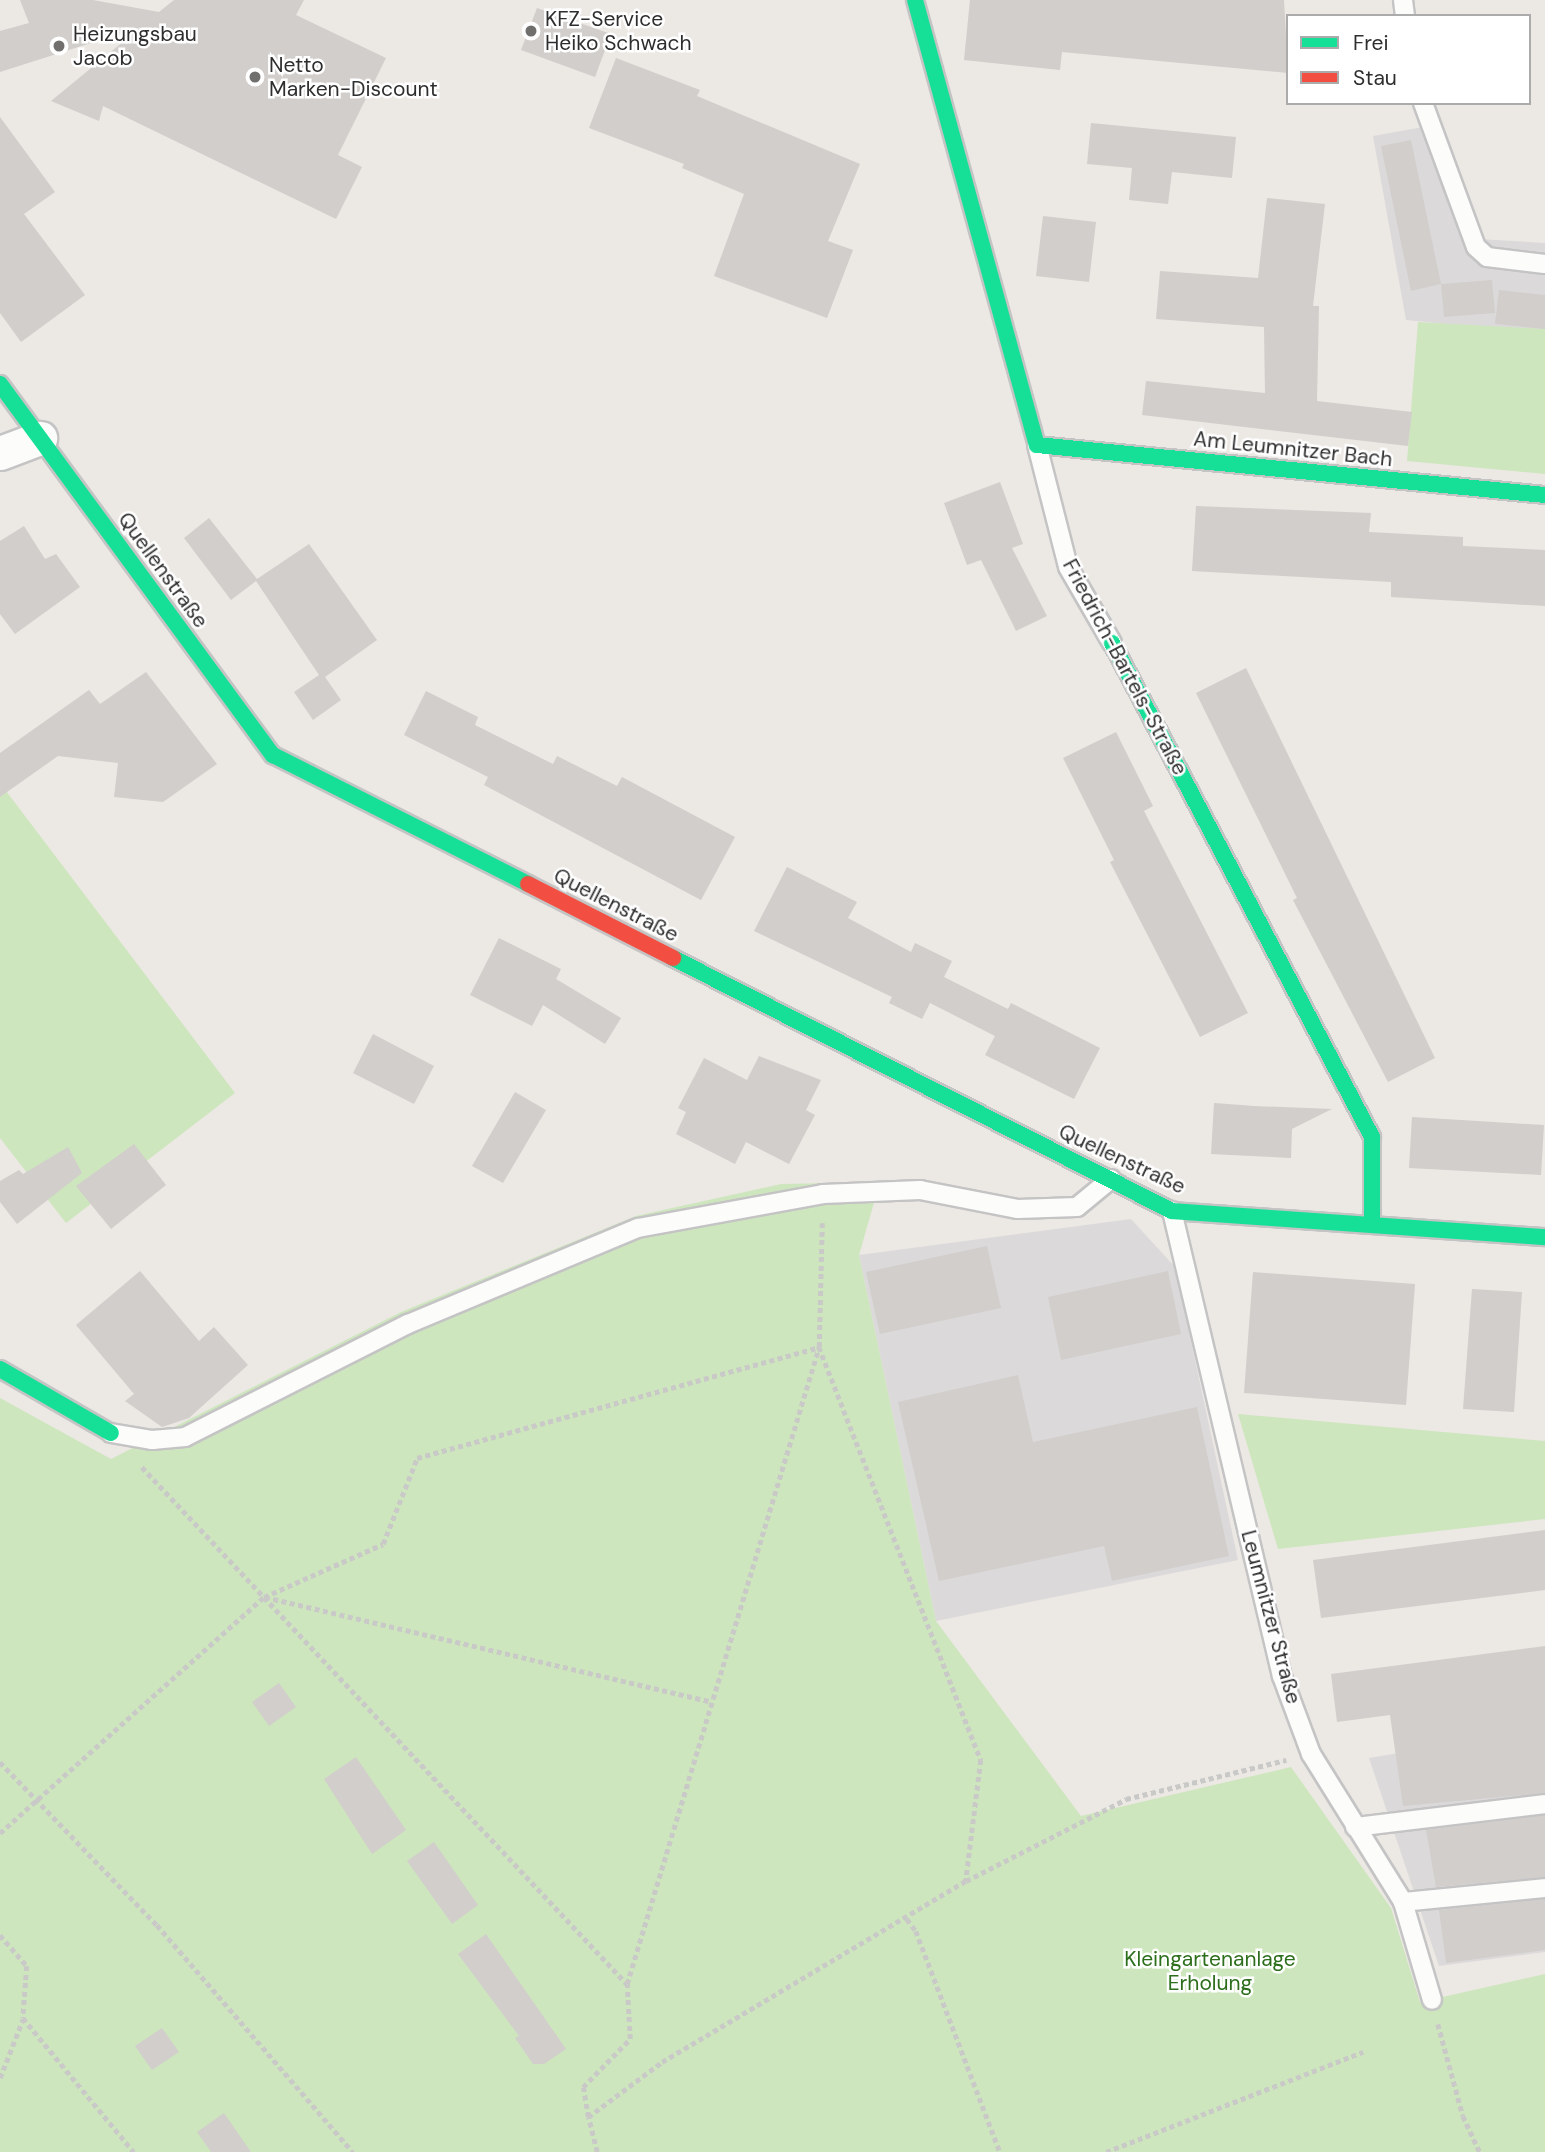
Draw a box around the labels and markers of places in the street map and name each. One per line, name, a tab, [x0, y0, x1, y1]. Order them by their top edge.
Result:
place label: KFZ-Service Heiko Schwach	[545, 6, 692, 56]
place label: Heizungsbau Jacob	[73, 21, 197, 71]
marker: KFZ-Service Heiko Schwach	[523, 23, 539, 39]
marker: Heizungsbau Jacob	[51, 38, 67, 54]
place label: Netto Marken-Discount	[269, 52, 438, 102]
marker: Netto Marken-Discount	[247, 69, 263, 85]

